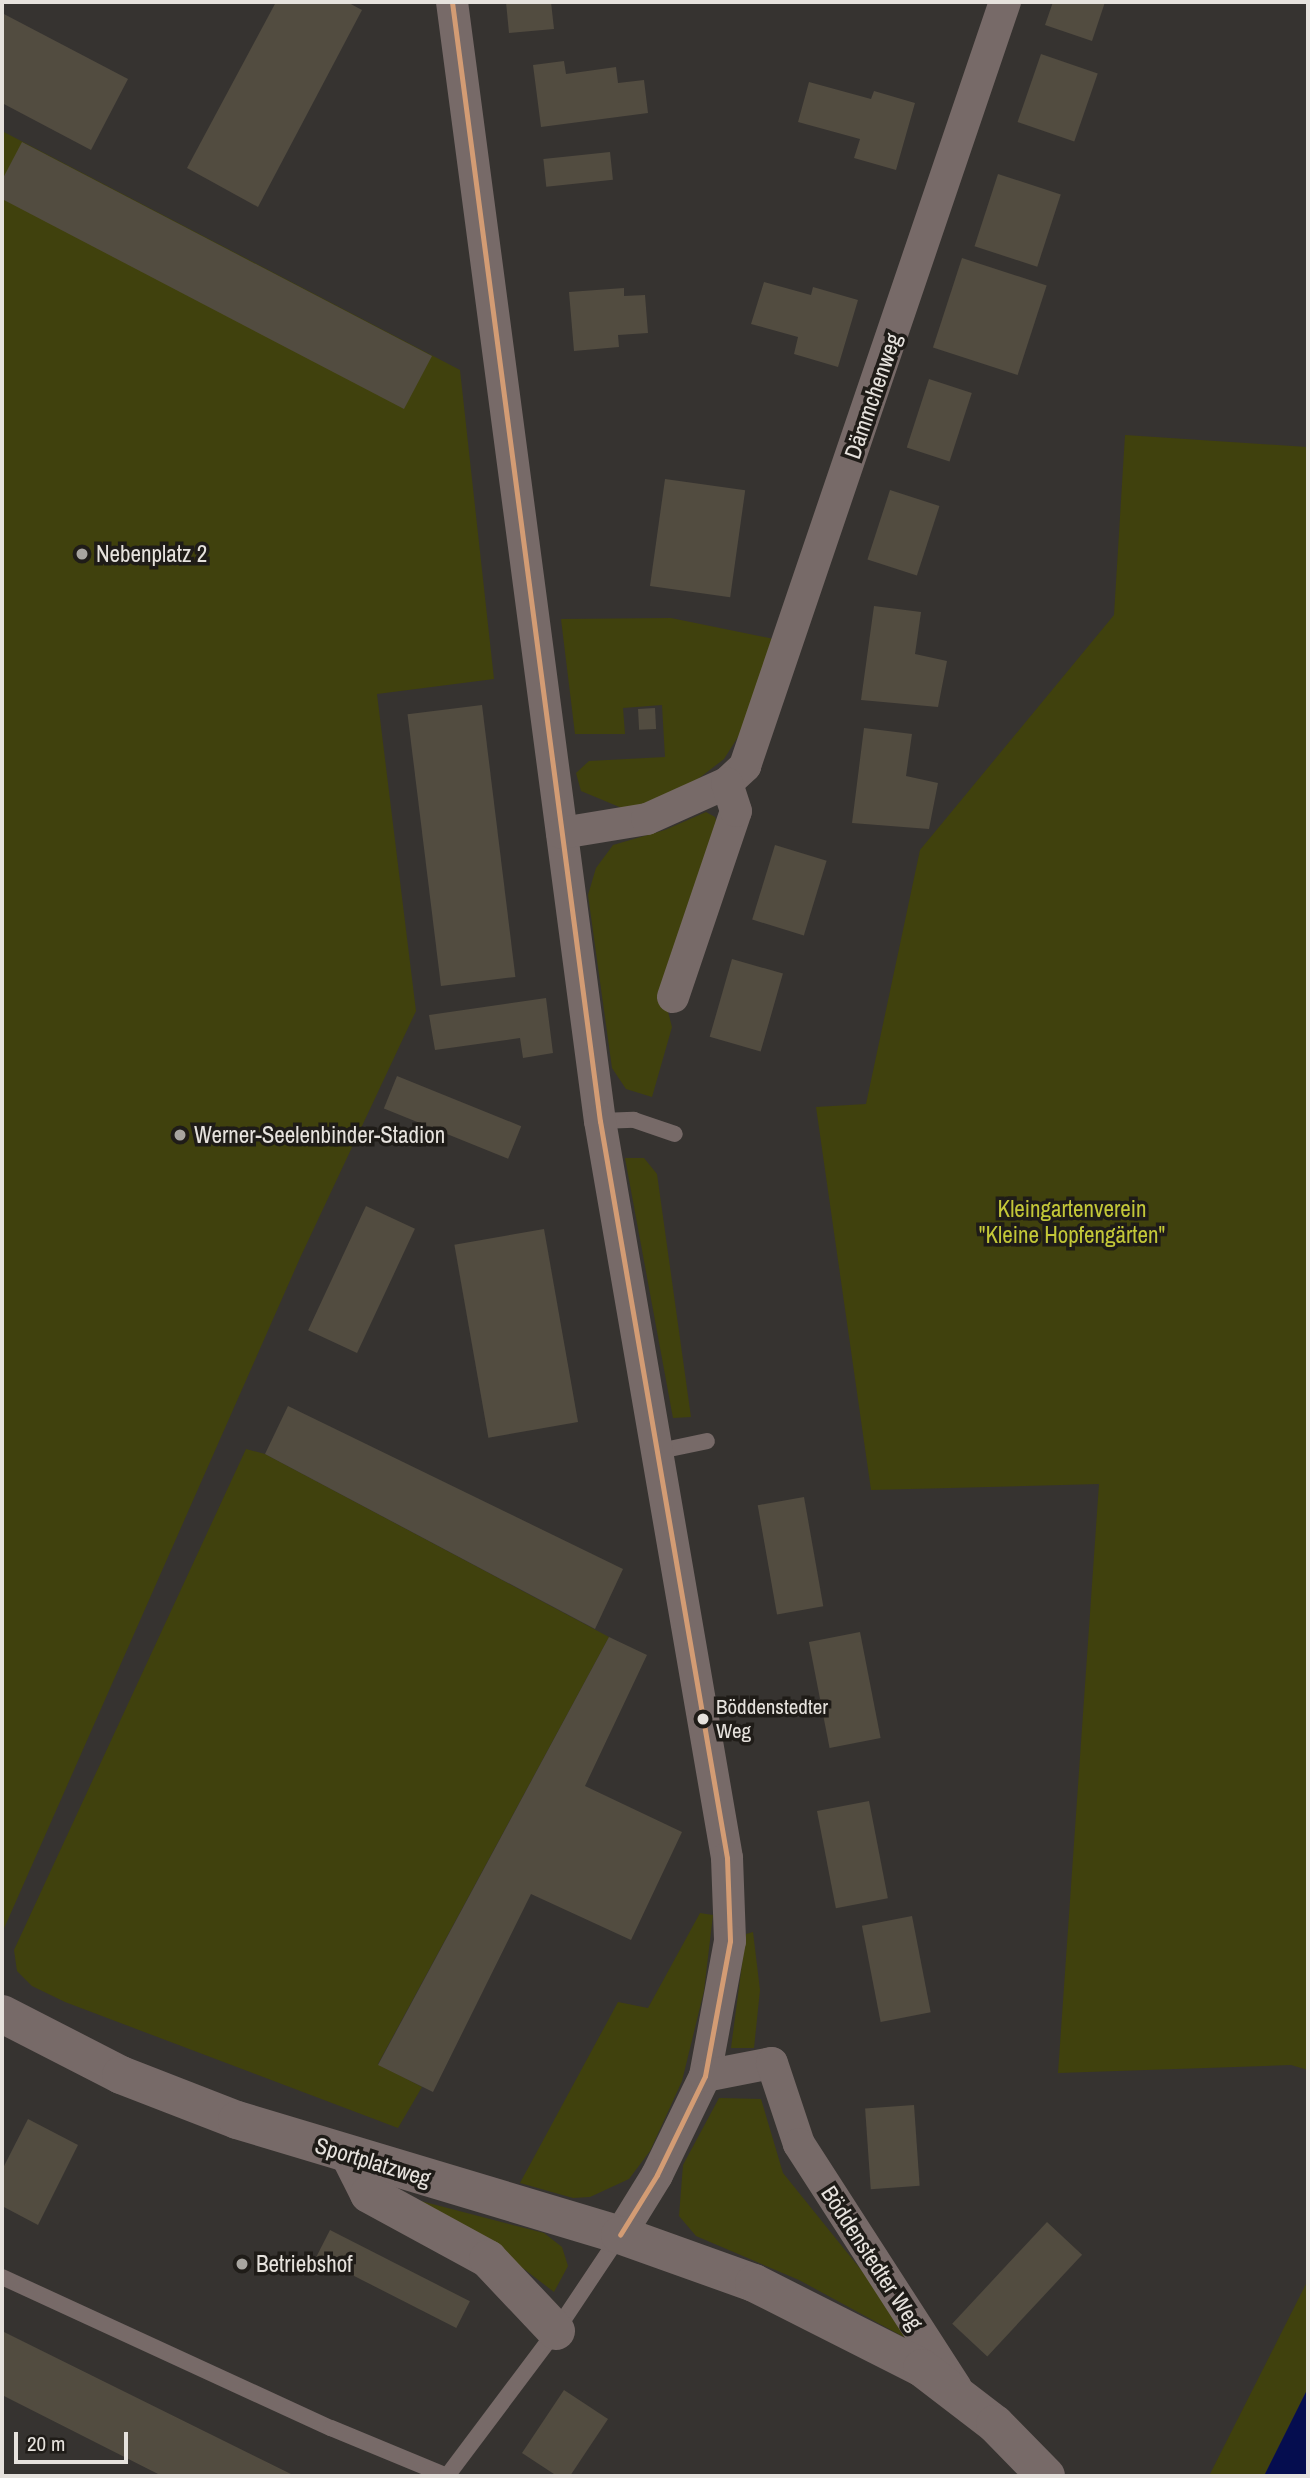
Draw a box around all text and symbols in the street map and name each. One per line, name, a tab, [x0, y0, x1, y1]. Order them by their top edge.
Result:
street label: Dämmchenweg	[839, 330, 907, 462]
place label: Nebenplatz 2	[96, 540, 207, 568]
marker: Nebenplatz 2	[74, 546, 90, 562]
place label: Werner-Seelenbinder-Stadion	[194, 1121, 445, 1149]
marker: Werner-Seelenbinder-Stadion	[172, 1127, 188, 1143]
park label: Kleingartenverein "Kleine Hopfengärten"	[979, 1195, 1165, 1249]
place label: Böddenstedter Weg	[716, 1694, 828, 1744]
marker: Böddenstedter Weg	[696, 1712, 710, 1726]
street label: Sportplatzweg	[312, 2131, 434, 2193]
street label: Böddenstedter Weg	[815, 2181, 929, 2335]
place label: Betriebshof	[256, 2250, 352, 2278]
marker: Betriebshof	[234, 2256, 250, 2272]
scale bar	[18, 2418, 131, 2462]
text: 20 m	[27, 2429, 65, 2458]

